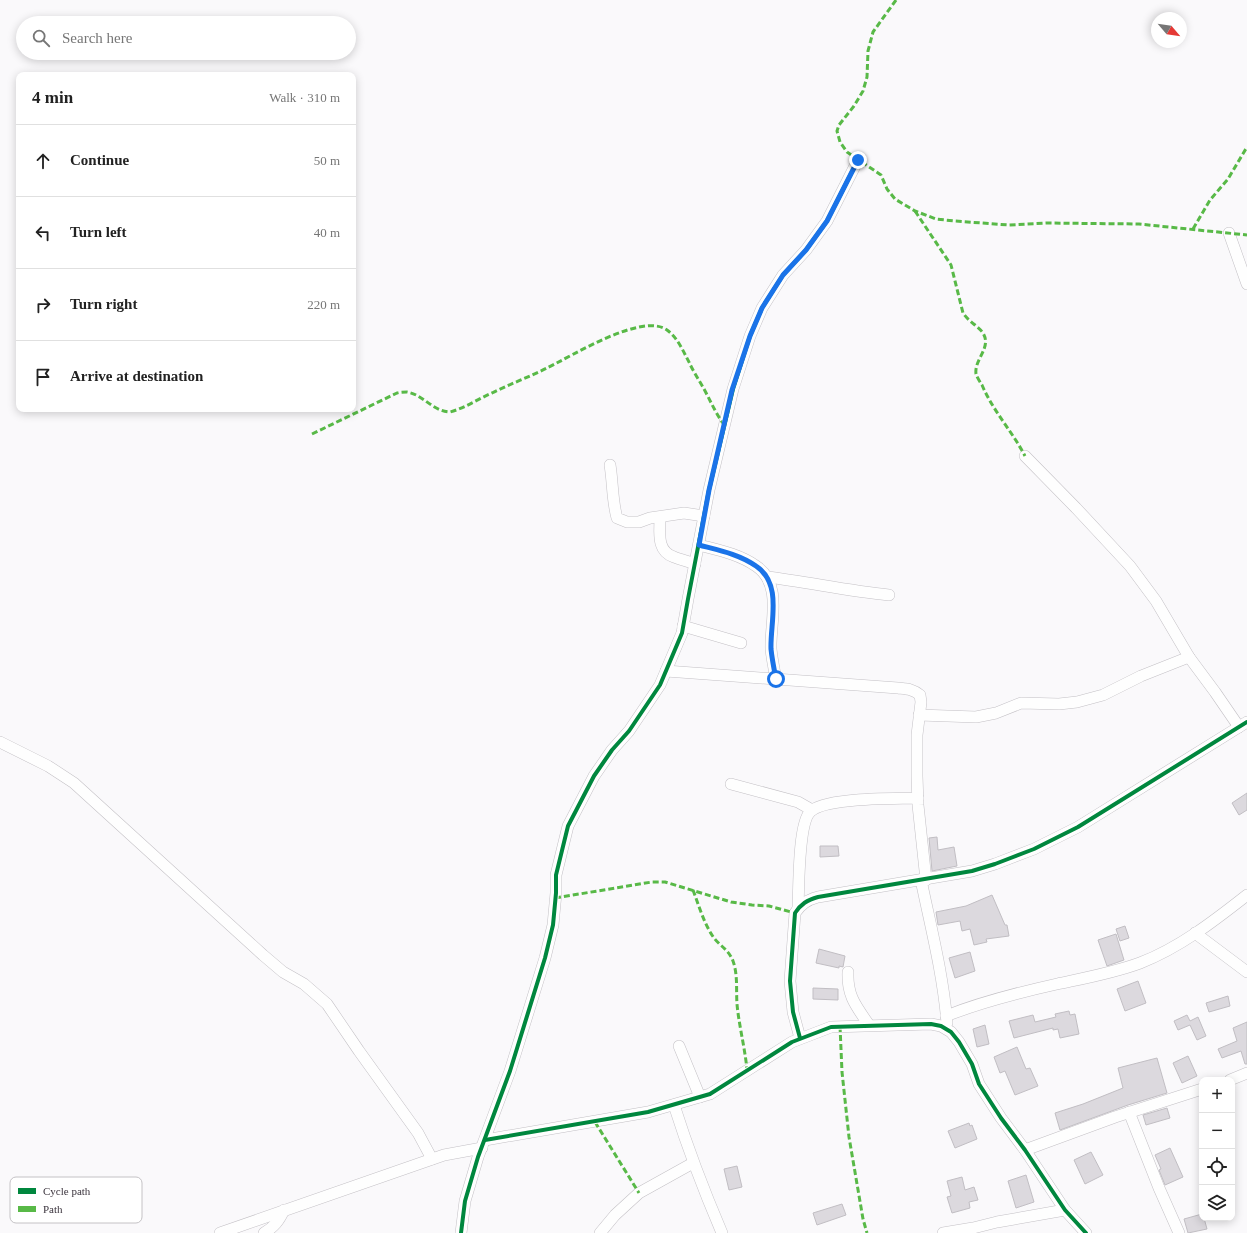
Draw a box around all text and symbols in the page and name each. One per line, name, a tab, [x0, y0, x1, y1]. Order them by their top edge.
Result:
north arrow	[1151, 12, 1187, 48]
search box	[16, 16, 356, 60]
icon: search	[30, 27, 52, 49]
text: Search here	[62, 30, 132, 46]
text: 4 min	[32, 88, 73, 107]
text: Walk · 310 m	[269, 90, 340, 105]
icon: ahead	[32, 150, 54, 172]
route end	[849, 151, 867, 169]
text: Continue	[70, 152, 129, 168]
text: 50 m	[314, 153, 340, 168]
icon: left	[32, 222, 54, 244]
text: Turn left	[70, 224, 127, 240]
text: 40 m	[314, 225, 340, 240]
icon: right	[32, 294, 54, 316]
text: Turn right	[70, 296, 137, 312]
text: 220 m	[307, 297, 340, 312]
icon: arrive	[32, 366, 54, 388]
text: Arrive at destination	[70, 368, 203, 384]
route start	[767, 670, 785, 688]
map controls	[1199, 1077, 1235, 1221]
button: +	[1199, 1077, 1235, 1113]
button: −	[1199, 1113, 1235, 1149]
button: locate	[1199, 1149, 1235, 1185]
legend	[10, 1177, 142, 1223]
text: Cycle path	[43, 1185, 91, 1197]
button: layers	[1199, 1185, 1235, 1221]
text: Path	[43, 1203, 63, 1215]

